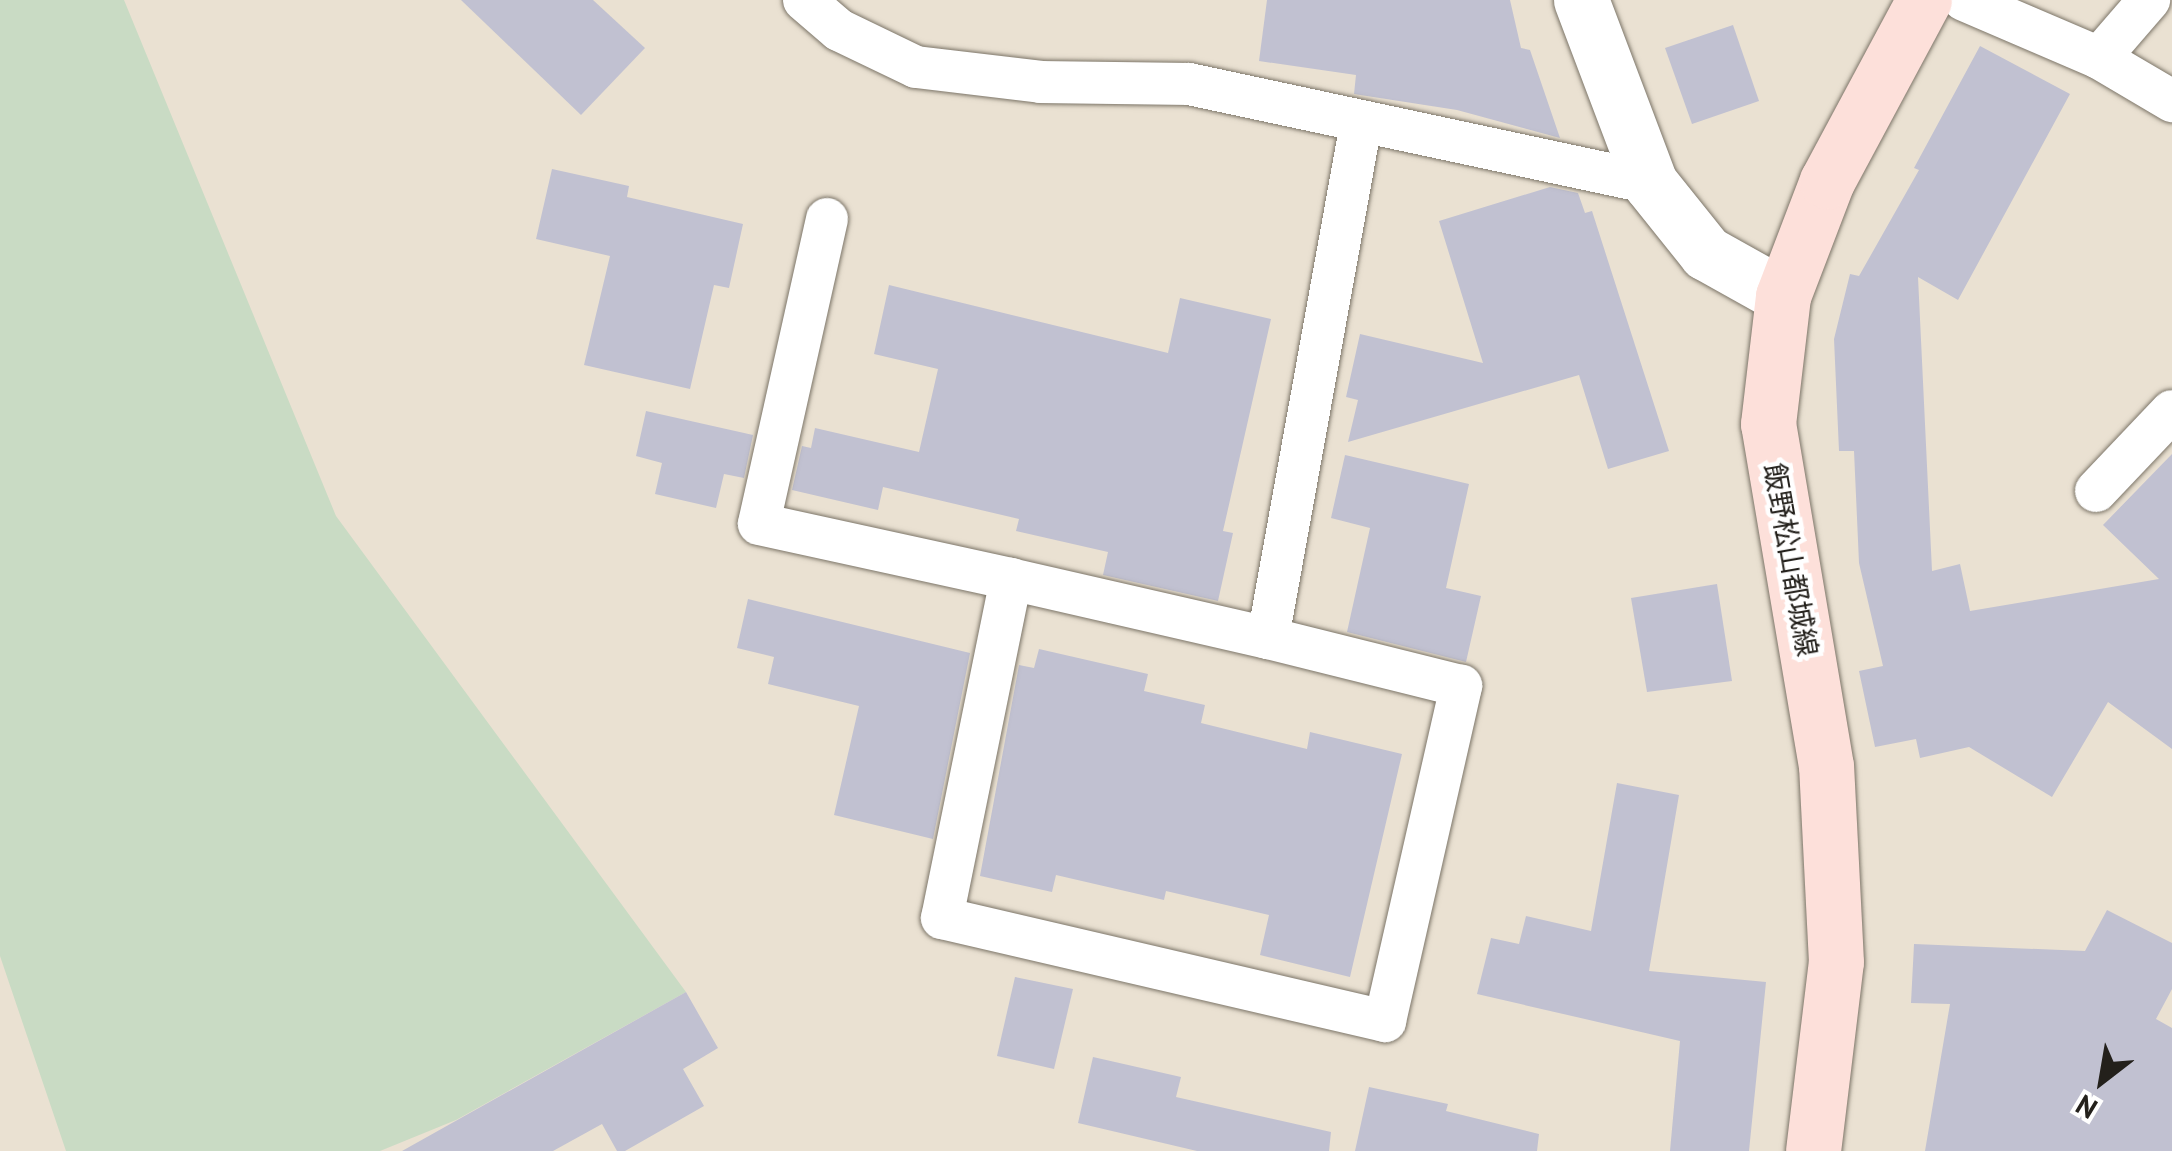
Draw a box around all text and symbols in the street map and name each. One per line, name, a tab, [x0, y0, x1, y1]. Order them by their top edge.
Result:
street label: 飯野松山都城線	[1757, 461, 1825, 659]
north arrow	[2052, 1031, 2152, 1131]
text: N	[2069, 1087, 2104, 1128]

